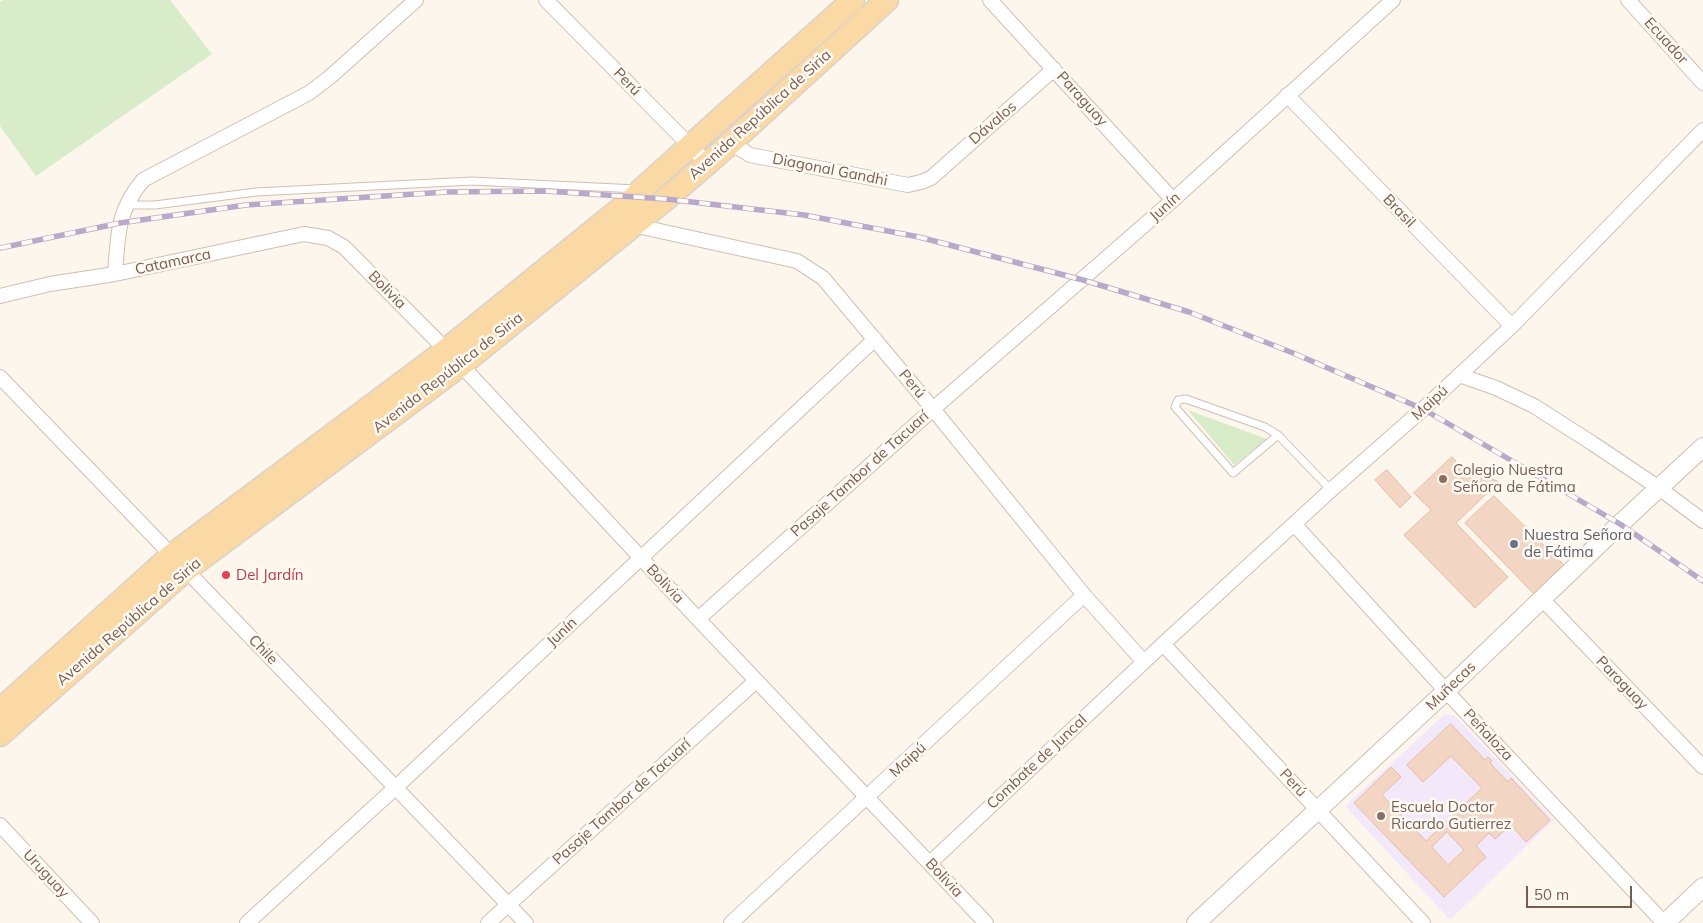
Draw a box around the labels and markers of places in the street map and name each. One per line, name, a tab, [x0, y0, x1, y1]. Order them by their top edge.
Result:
place label: Colegio Nuestra Señora de Fátima	[1453, 461, 1576, 496]
marker: Colegio Nuestra Señora de Fátima	[1437, 473, 1449, 485]
place label: Nuestra Señora de Fátima	[1524, 526, 1632, 561]
marker: Nuestra Señora de Fátima	[1508, 538, 1520, 550]
place label: Del Jardín	[236, 566, 303, 584]
marker: Del Jardín	[220, 569, 232, 581]
place label: Escuela Doctor Ricardo Gutierrez	[1391, 798, 1511, 833]
marker: Escuela Doctor Ricardo Gutierrez	[1375, 810, 1387, 822]

